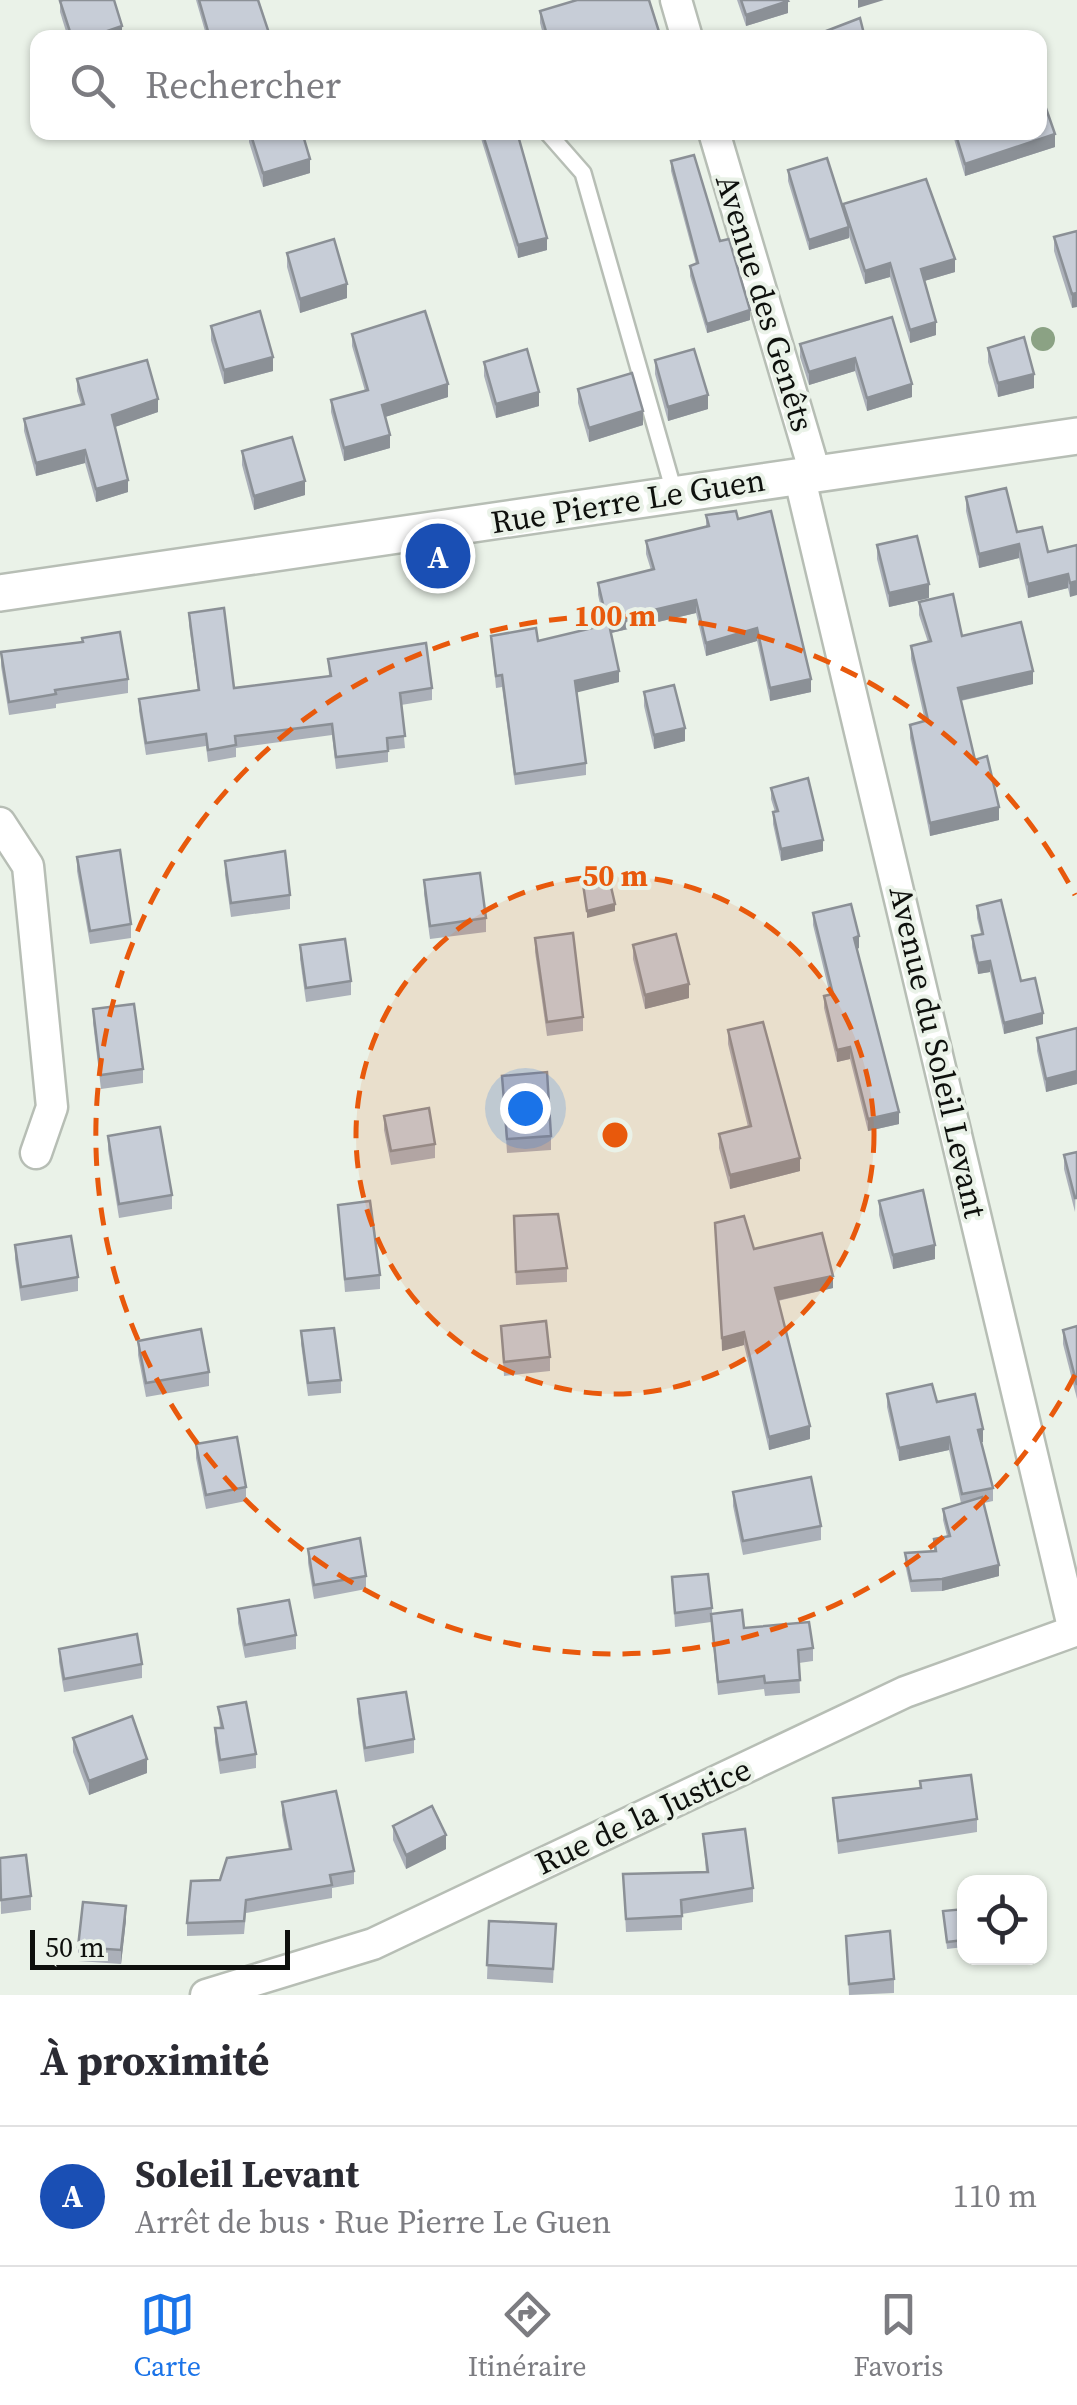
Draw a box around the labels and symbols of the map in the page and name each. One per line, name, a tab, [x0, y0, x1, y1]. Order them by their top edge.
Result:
street label: Avenue des Genêts	[705, 169, 825, 437]
street label: Rue Pierre Le Guen	[488, 458, 768, 544]
pin: A	[406, 518, 470, 594]
text: 100 m	[574, 595, 656, 636]
text: 50 m	[582, 855, 648, 896]
street label: Avenue du Soleil Levant	[878, 882, 998, 1223]
your location	[500, 1083, 551, 1134]
centre of rings	[597, 1117, 633, 1153]
street label: Rue de la Justice	[528, 1747, 758, 1885]
scale bar	[30, 1925, 290, 1970]

